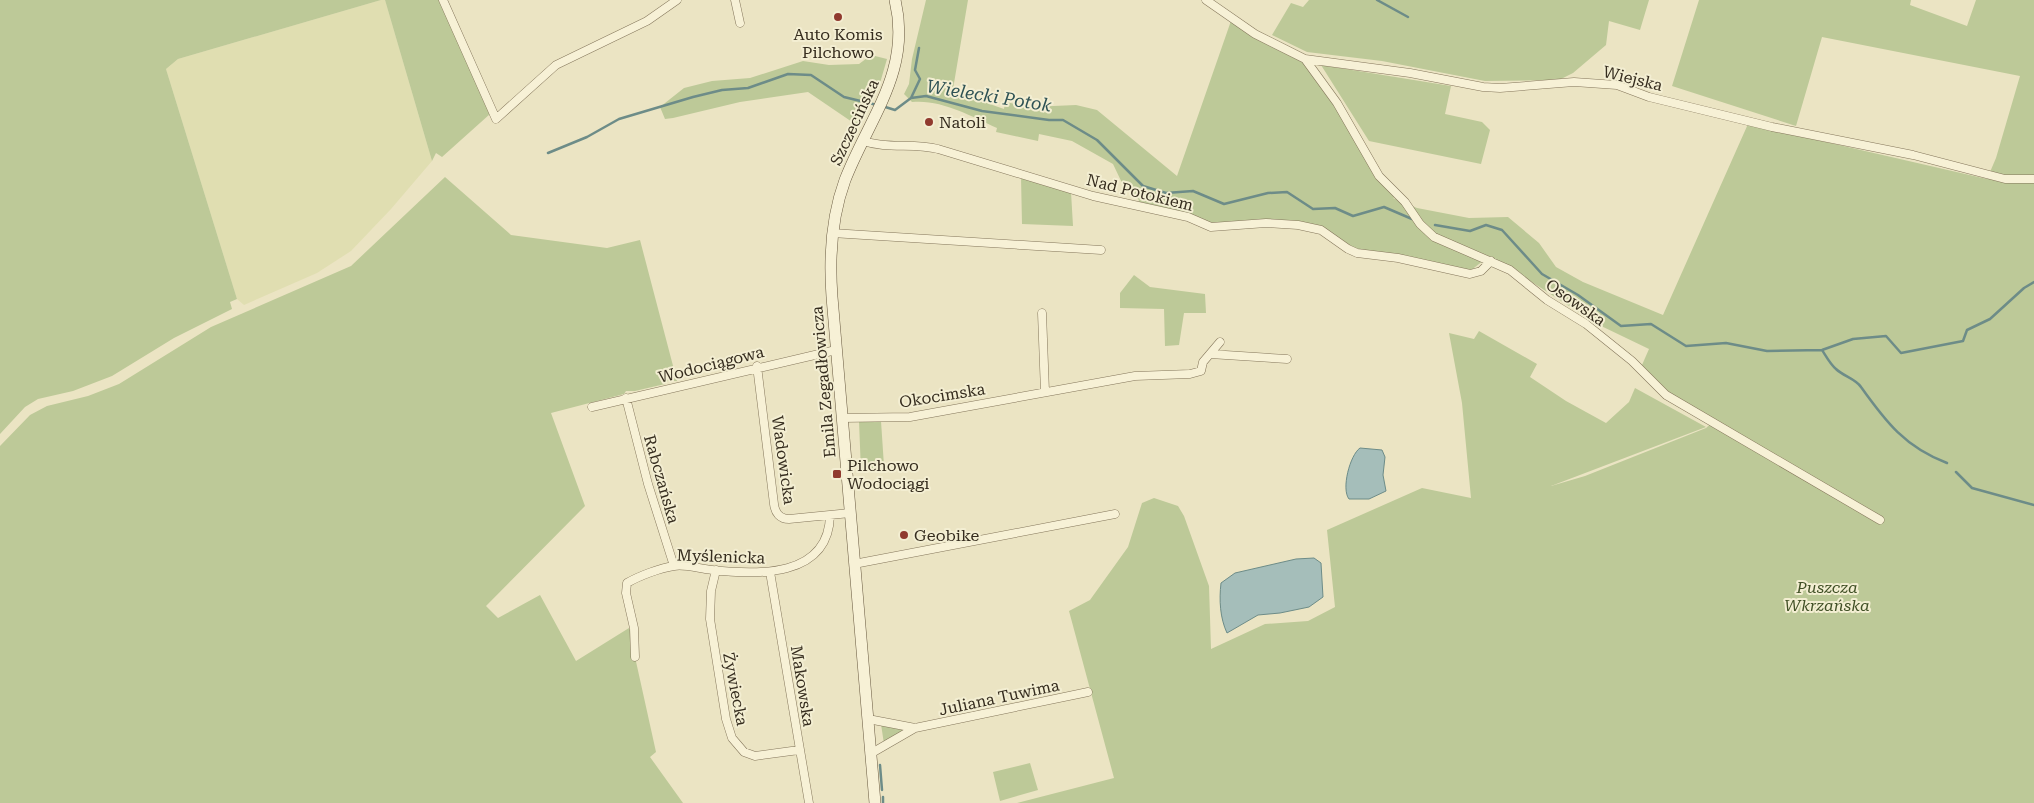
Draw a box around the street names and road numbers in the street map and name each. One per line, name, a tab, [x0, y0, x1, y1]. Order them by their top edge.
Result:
street label: Wiejska	[1601, 62, 1665, 95]
street label: Szczecińska	[826, 76, 883, 168]
street label: Nad Potokiem	[1085, 170, 1196, 215]
street label: Osowska	[1542, 275, 1610, 330]
street label: Emila Zegadłowicza	[807, 305, 840, 459]
street label: Wodociągowa	[656, 342, 766, 387]
street label: Okocimska	[898, 379, 987, 412]
street label: Wadowicka	[768, 414, 799, 506]
street label: Rabczańska	[640, 433, 683, 526]
street label: Myślenicka	[676, 545, 766, 568]
street label: Makowska	[787, 644, 818, 728]
street label: Żywiecka	[719, 651, 752, 728]
street label: Juliana Tuwima	[937, 675, 1061, 720]

